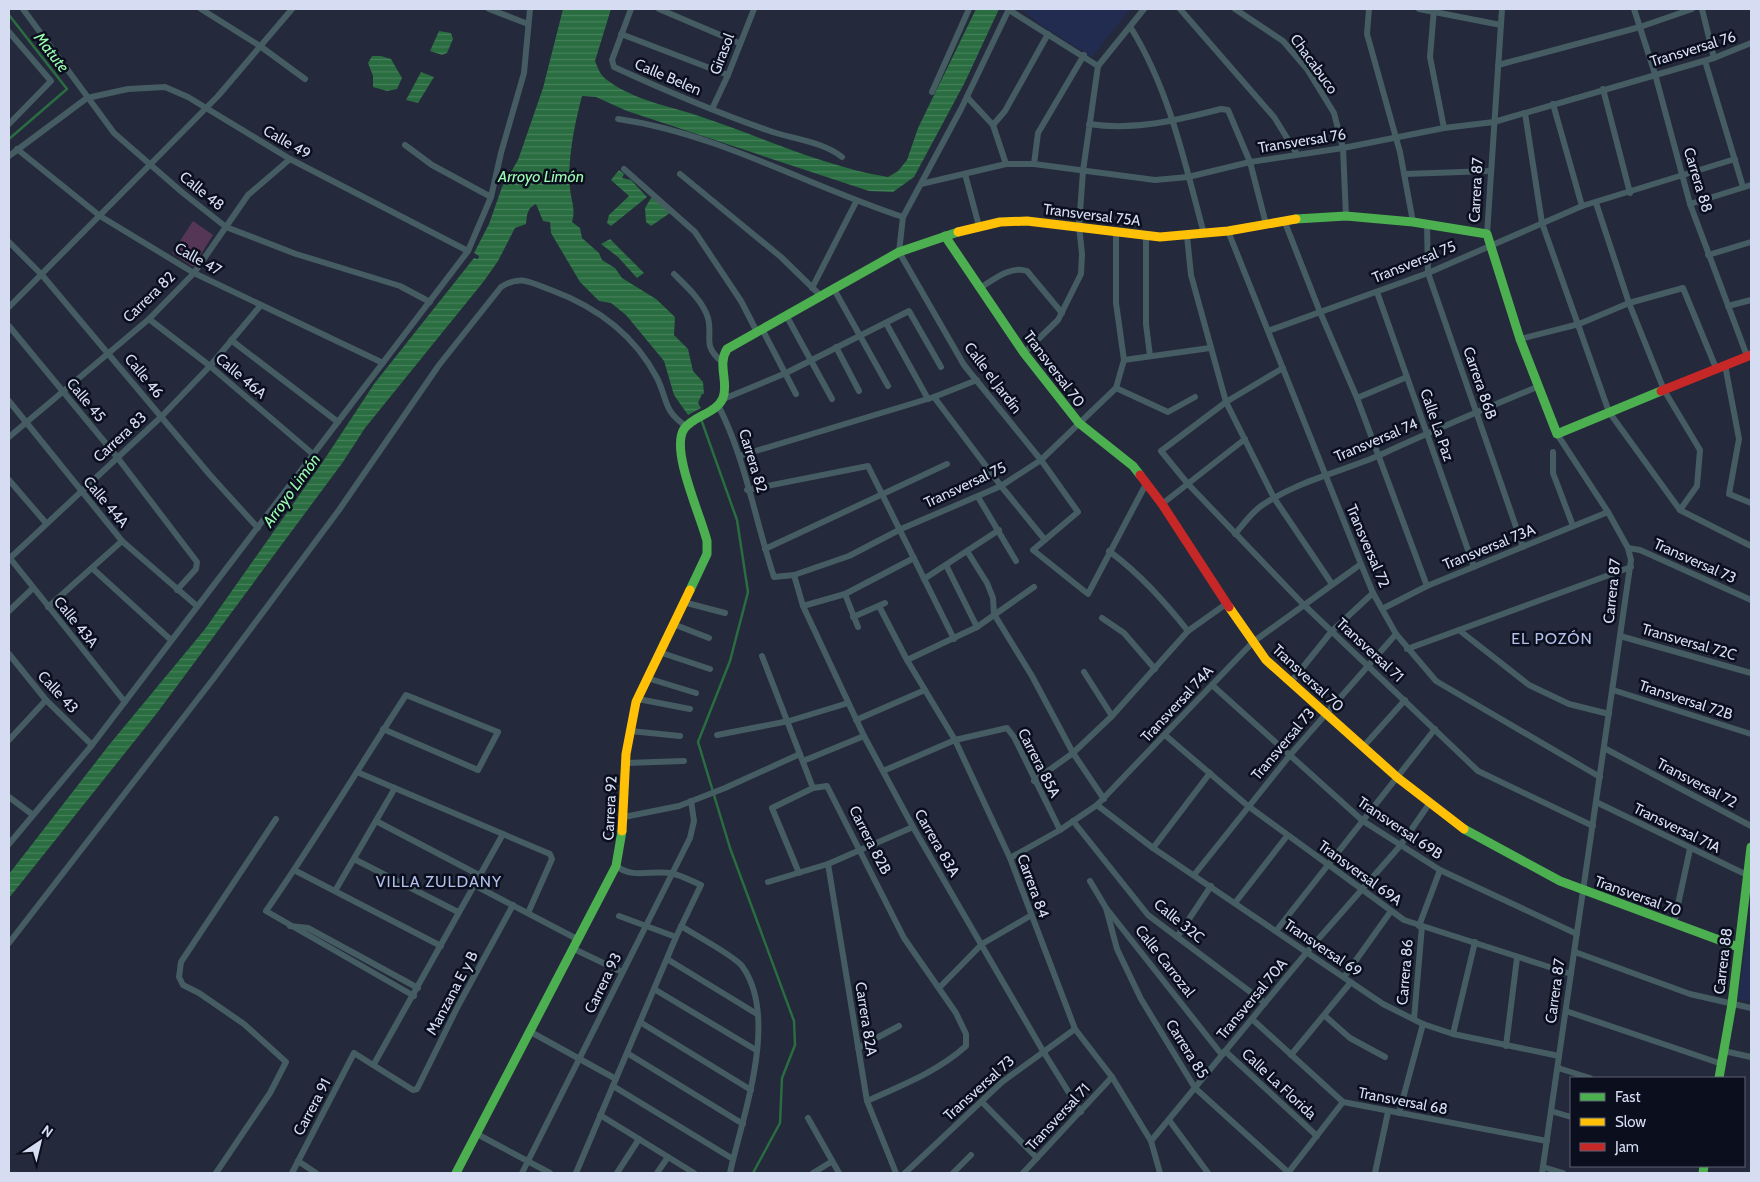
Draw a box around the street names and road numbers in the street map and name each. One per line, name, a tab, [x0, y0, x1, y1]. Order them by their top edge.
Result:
street label: Transversal 76	[1648, 27, 1738, 71]
street label: Girasol	[706, 30, 738, 77]
street label: Chacabuco	[1286, 31, 1342, 97]
street label: Calle Belen	[632, 55, 704, 99]
street label: Calle 49	[260, 121, 314, 163]
street label: Transversal 76	[1257, 125, 1347, 157]
street label: Carrera 88	[1680, 145, 1716, 215]
street label: Carrera 87	[1465, 156, 1487, 223]
street label: Calle 48	[176, 168, 228, 214]
street label: Transversal 75A	[1042, 200, 1142, 230]
street label: Transversal 75	[1369, 237, 1459, 287]
street label: Calle 47	[171, 239, 225, 279]
street label: Carrera 82	[119, 268, 179, 326]
street label: Transversal 70	[1019, 327, 1089, 411]
street label: Calle el Jardín	[960, 339, 1026, 417]
street label: Carrera 86B	[1459, 345, 1501, 422]
street label: Calle 46	[121, 350, 167, 402]
street label: Calle 46A	[212, 350, 271, 403]
street label: Calle 45	[63, 375, 109, 425]
street label: Calle La Paz	[1416, 387, 1458, 463]
street label: Carrera 83	[90, 408, 150, 466]
street label: Transversal 74	[1332, 414, 1421, 466]
street label: Carrera 82	[735, 427, 771, 495]
street label: Transversal 75	[921, 458, 1009, 512]
street label: Calle 44A	[79, 473, 133, 532]
street label: Transversal 72	[1342, 502, 1394, 590]
street label: Transversal 73A	[1440, 520, 1539, 574]
street label: Transversal 73	[1651, 535, 1739, 587]
street label: Carrera 87	[1600, 557, 1624, 624]
street label: Calle 43A	[50, 593, 103, 652]
street label: Transversal 71	[1333, 614, 1407, 686]
street label: Transversal 72C	[1640, 620, 1738, 664]
street label: Transversal 70	[1269, 640, 1347, 716]
street label: Transversal 74A	[1137, 661, 1218, 746]
street label: Calle 43	[34, 667, 82, 717]
street label: Transversal 72B	[1637, 676, 1735, 724]
street label: Transversal 73	[1248, 704, 1318, 784]
street label: Carrera 85A	[1014, 725, 1064, 801]
street label: Transversal 72	[1654, 754, 1740, 812]
street label: Carrera 92	[599, 775, 621, 841]
street label: Transversal 69B	[1354, 793, 1446, 863]
street label: Transversal 71A	[1630, 799, 1724, 857]
street label: Carrera 82B	[845, 803, 895, 877]
street label: Carrera 83A	[910, 806, 964, 881]
street label: Transversal 69A	[1315, 837, 1406, 910]
street label: Carrera 84	[1013, 852, 1053, 921]
street label: Transversal 70	[1592, 872, 1684, 920]
street label: Calle 32C	[1150, 895, 1208, 947]
street label: Transversal 69	[1281, 915, 1365, 981]
street label: Calle Carrozal	[1131, 922, 1199, 1001]
street label: Carrera 88	[1710, 927, 1736, 995]
street label: Carrera 86	[1393, 938, 1417, 1006]
street label: Manzana E y B	[422, 948, 482, 1038]
street label: Carrera 93	[581, 950, 625, 1016]
street label: Transversal 70A	[1213, 954, 1292, 1043]
street label: Carrera 87	[1542, 957, 1569, 1025]
street label: Carrera 82A	[851, 981, 881, 1058]
street label: Carrera 85	[1162, 1016, 1212, 1082]
street label: Calle La Florida	[1238, 1045, 1321, 1124]
street label: Transversal 73	[940, 1052, 1018, 1124]
street label: Carrera 91	[289, 1075, 335, 1139]
street label: Transversal 71	[1022, 1080, 1094, 1154]
street label: Transversal 68	[1357, 1084, 1449, 1118]

